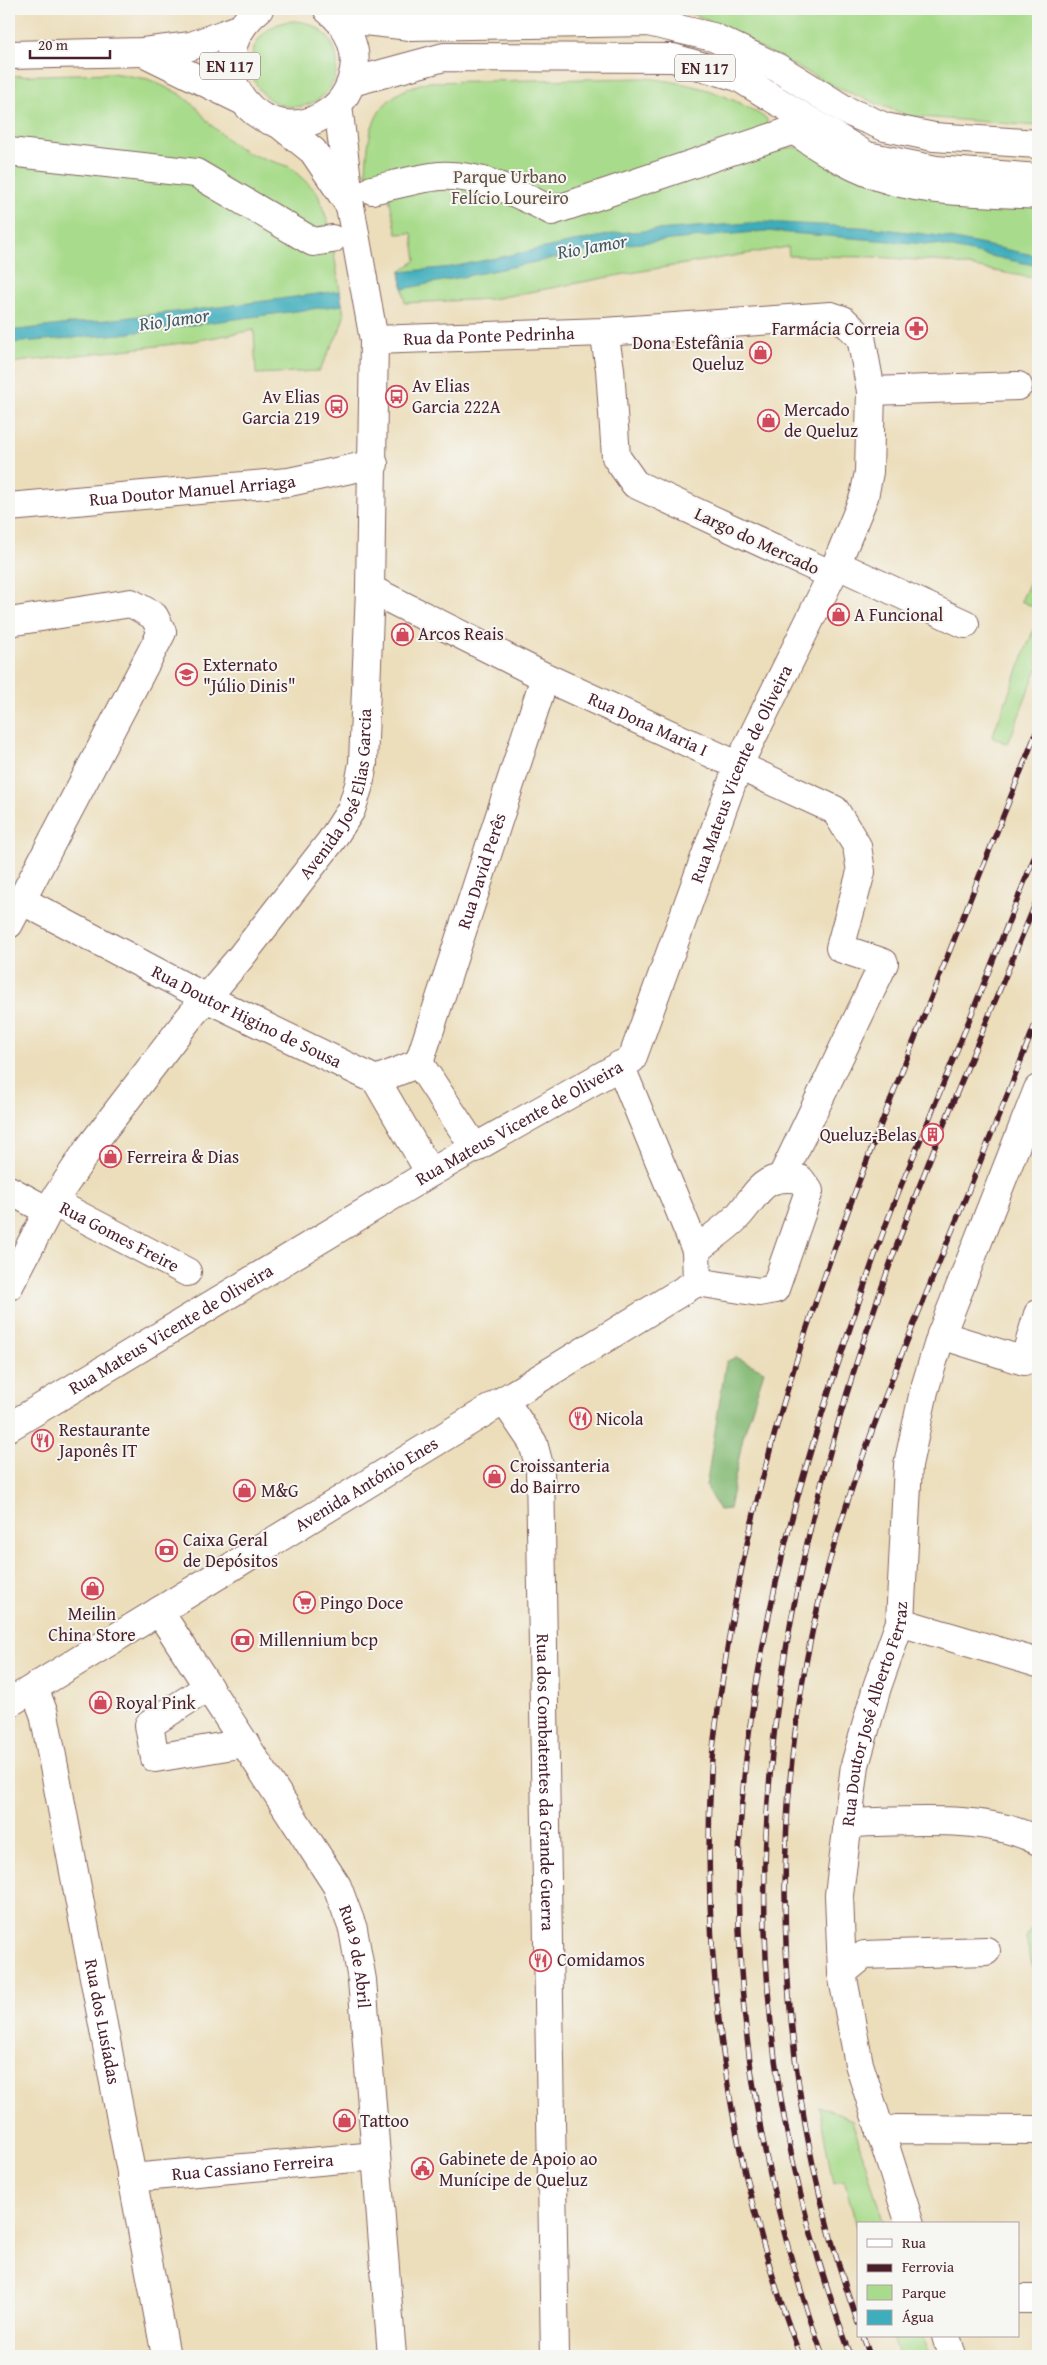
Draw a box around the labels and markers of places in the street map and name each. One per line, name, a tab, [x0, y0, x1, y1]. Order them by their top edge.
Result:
place label: Farmácia Correia	[772, 315, 900, 342]
pharmacy icon: Farmácia Correia	[904, 317, 928, 341]
place label: Dona Estefânia Queluz	[632, 329, 744, 377]
shop icon: Dona Estefânia Queluz	[748, 341, 772, 365]
place label: Av Elias Garcia 222A	[412, 372, 501, 420]
place label: Av Elias Garcia 219	[242, 383, 320, 431]
bus stop icon: Av Elias Garcia 222A	[384, 384, 408, 408]
bus stop icon: Av Elias Garcia 219	[324, 395, 348, 419]
place label: Mercado de Queluz	[784, 396, 858, 444]
shop icon: Mercado de Queluz	[756, 408, 780, 432]
place label: A Funcional	[854, 601, 943, 628]
shop icon: A Funcional	[826, 603, 850, 627]
place label: Arcos Reais	[418, 620, 504, 647]
shop icon: Arcos Reais	[390, 622, 414, 646]
place label: Externato "Júlio Dinis"	[203, 651, 296, 699]
school or university icon: Externato "Júlio Dinis"	[175, 663, 199, 687]
place label: Queluz-Belas	[820, 1121, 917, 1148]
building icon: Queluz-Belas	[921, 1123, 945, 1147]
place label: Ferreira & Dias	[127, 1143, 239, 1170]
shop icon: Ferreira & Dias	[99, 1145, 123, 1169]
place label: Nicola	[596, 1405, 644, 1432]
restaurant icon: Nicola	[568, 1407, 592, 1431]
place label: Restaurante Japonês IT	[57, 1416, 150, 1464]
restaurant icon: Restaurante Japonês IT	[31, 1428, 55, 1452]
place label: Croissanteria do Bairro	[510, 1452, 610, 1500]
shop icon: Croissanteria do Bairro	[482, 1464, 506, 1488]
place label: M&G	[261, 1477, 299, 1504]
shop icon: M&G	[233, 1479, 257, 1503]
place label: Caixa Geral de Depósitos	[183, 1526, 278, 1574]
bank icon: Caixa Geral de Depósitos	[155, 1538, 179, 1562]
shop icon: Meilin China Store	[80, 1577, 104, 1601]
place label: Pingo Doce	[320, 1589, 404, 1616]
supermarket icon: Pingo Doce	[292, 1591, 316, 1615]
place label: Meilin China Store	[48, 1600, 136, 1648]
place label: Millennium bcp	[259, 1626, 378, 1653]
bank icon: Millennium bcp	[231, 1628, 255, 1652]
place label: Royal Pink	[116, 1689, 197, 1716]
shop icon: Royal Pink	[88, 1691, 112, 1715]
place label: Comidamos	[557, 1946, 645, 1973]
restaurant icon: Comidamos	[529, 1948, 553, 1972]
place label: Tattoo	[360, 2107, 409, 2134]
shop icon: Tattoo	[332, 2109, 356, 2133]
place label: Gabinete de Apoio ao Munícipe de Queluz	[439, 2145, 598, 2193]
public building icon: Gabinete de Apoio ao Munícipe de Queluz	[411, 2157, 435, 2181]

